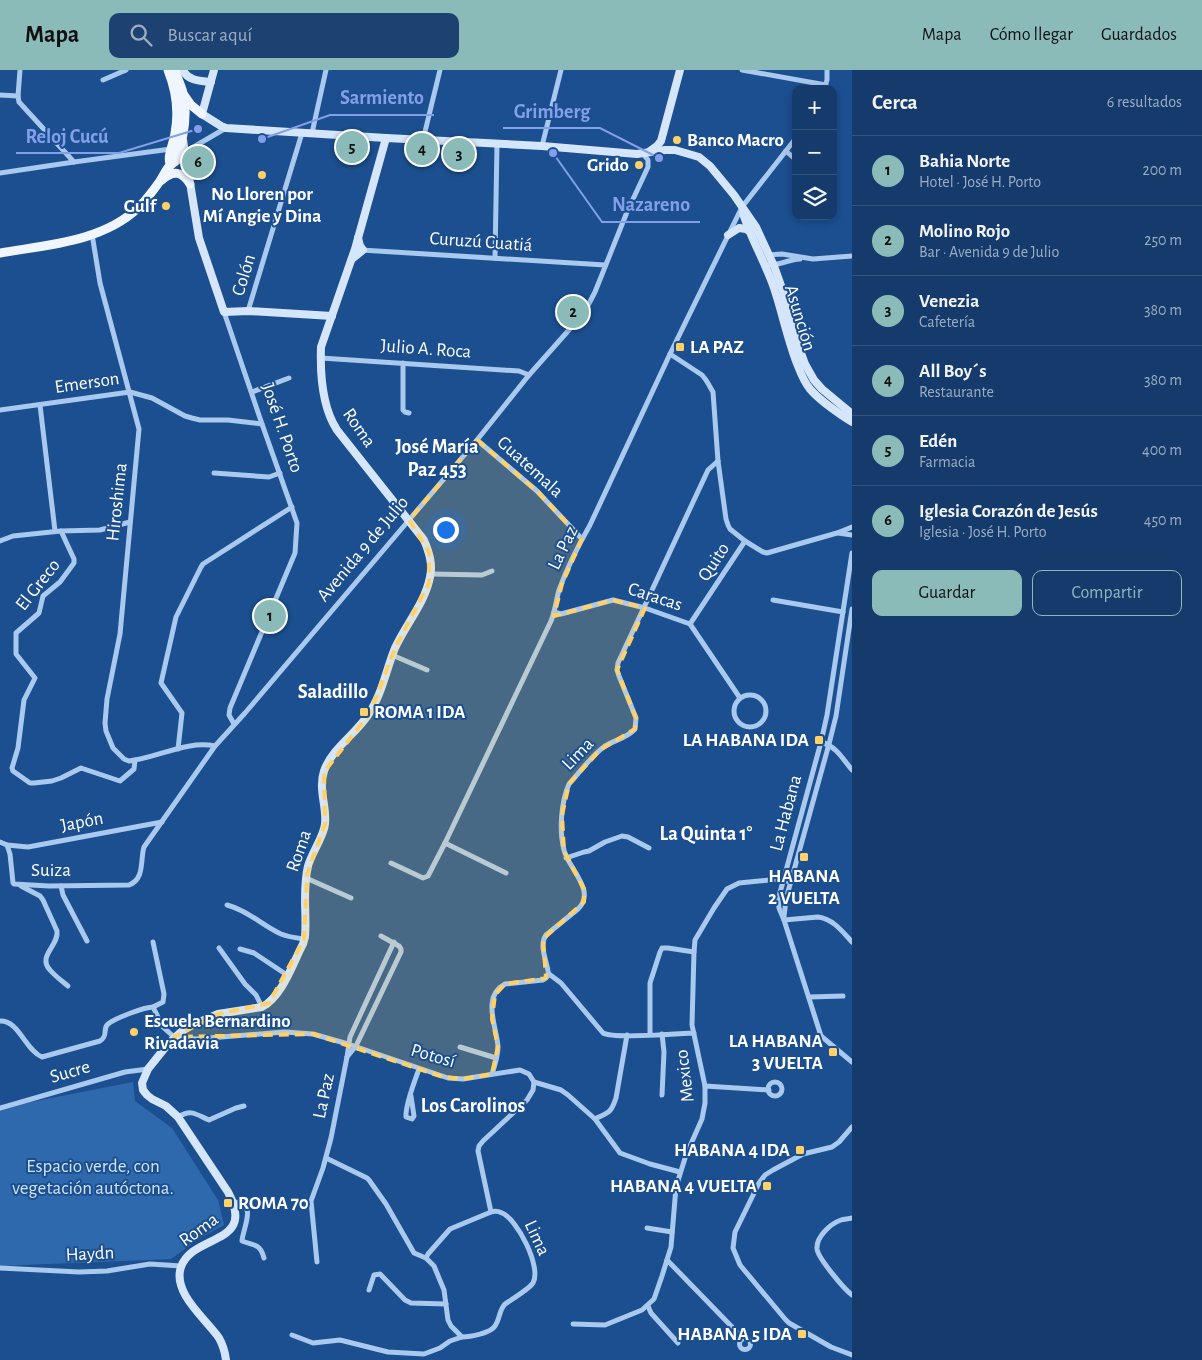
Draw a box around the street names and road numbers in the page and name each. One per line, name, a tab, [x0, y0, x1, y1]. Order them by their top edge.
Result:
street label: Curuzú Cuatiá	[429, 229, 533, 255]
street label: Colón	[229, 252, 259, 298]
street label: Asunción	[781, 283, 819, 353]
street label: Julio A. Roca	[380, 336, 472, 362]
street label: Emerson	[53, 369, 121, 397]
street label: José H. Porto	[258, 381, 306, 475]
street label: Roma	[339, 405, 379, 451]
street label: Guatemala	[493, 433, 567, 501]
street label: Hiroshima	[103, 462, 131, 542]
street label: Avenida 9 de Julio	[314, 493, 412, 605]
street label: La Paz	[544, 523, 582, 573]
street label: Quito	[695, 539, 733, 585]
street label: El Greco	[12, 556, 64, 614]
street label: Caracas	[625, 579, 685, 615]
street label: Lima	[558, 734, 598, 774]
street label: La Habana	[767, 773, 805, 853]
street label: Japón	[59, 809, 105, 835]
street label: Roma	[283, 827, 315, 874]
street label: Suiza	[31, 861, 71, 880]
street label: Potosí	[409, 1041, 458, 1071]
street label: Mexico	[672, 1049, 698, 1103]
street label: Sucre	[48, 1057, 92, 1087]
street label: La Paz	[310, 1071, 338, 1120]
street label: Roma	[176, 1210, 222, 1250]
street label: Lima	[521, 1217, 553, 1259]
street label: Haydn	[65, 1243, 115, 1265]

